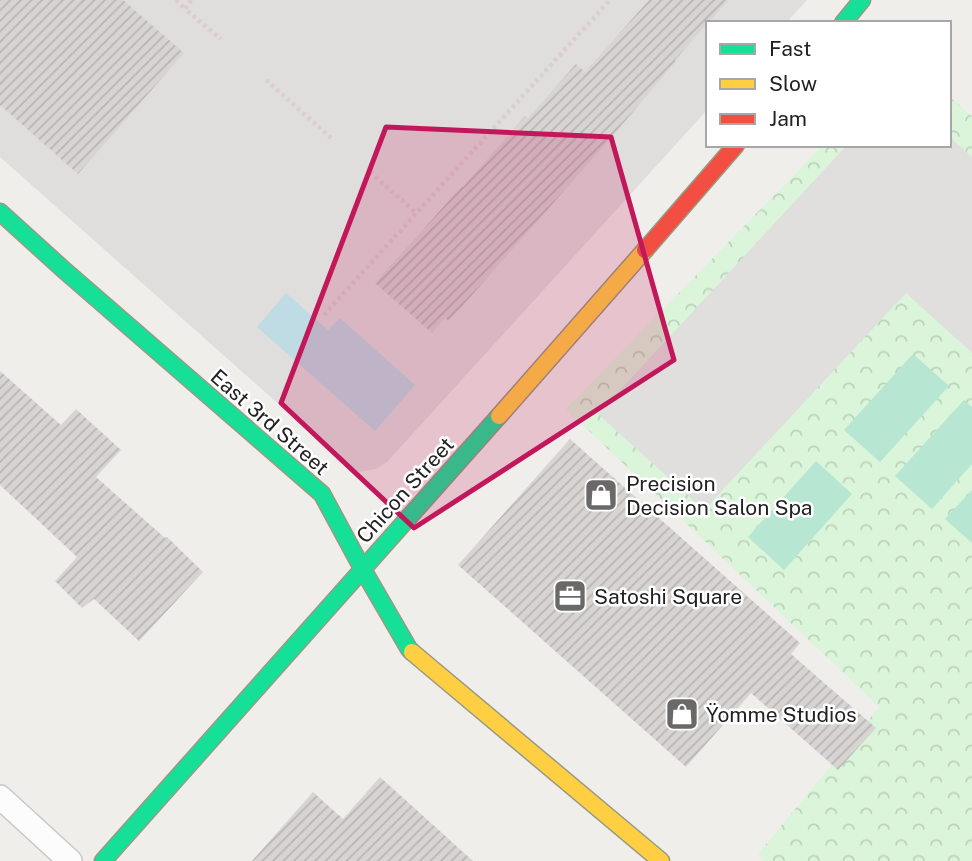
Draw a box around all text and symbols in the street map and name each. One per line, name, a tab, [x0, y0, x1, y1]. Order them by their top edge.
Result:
legend	[706, 21, 951, 147]
text: Fast	[769, 36, 811, 61]
text: Slow	[769, 71, 817, 96]
text: Jam	[769, 106, 807, 131]
street label: East 3rd Street	[206, 364, 334, 480]
street label: Chicon Street	[351, 432, 459, 548]
place label: Precision Decision Salon Spa	[626, 471, 812, 520]
shop icon: Precision Decision Salon Spa	[582, 476, 620, 514]
office icon: Satoshi Square	[551, 577, 589, 615]
place label: Satoshi Square	[594, 584, 742, 609]
shop icon: Ÿomme Studios	[663, 695, 701, 733]
place label: Ÿomme Studios	[706, 702, 857, 727]

